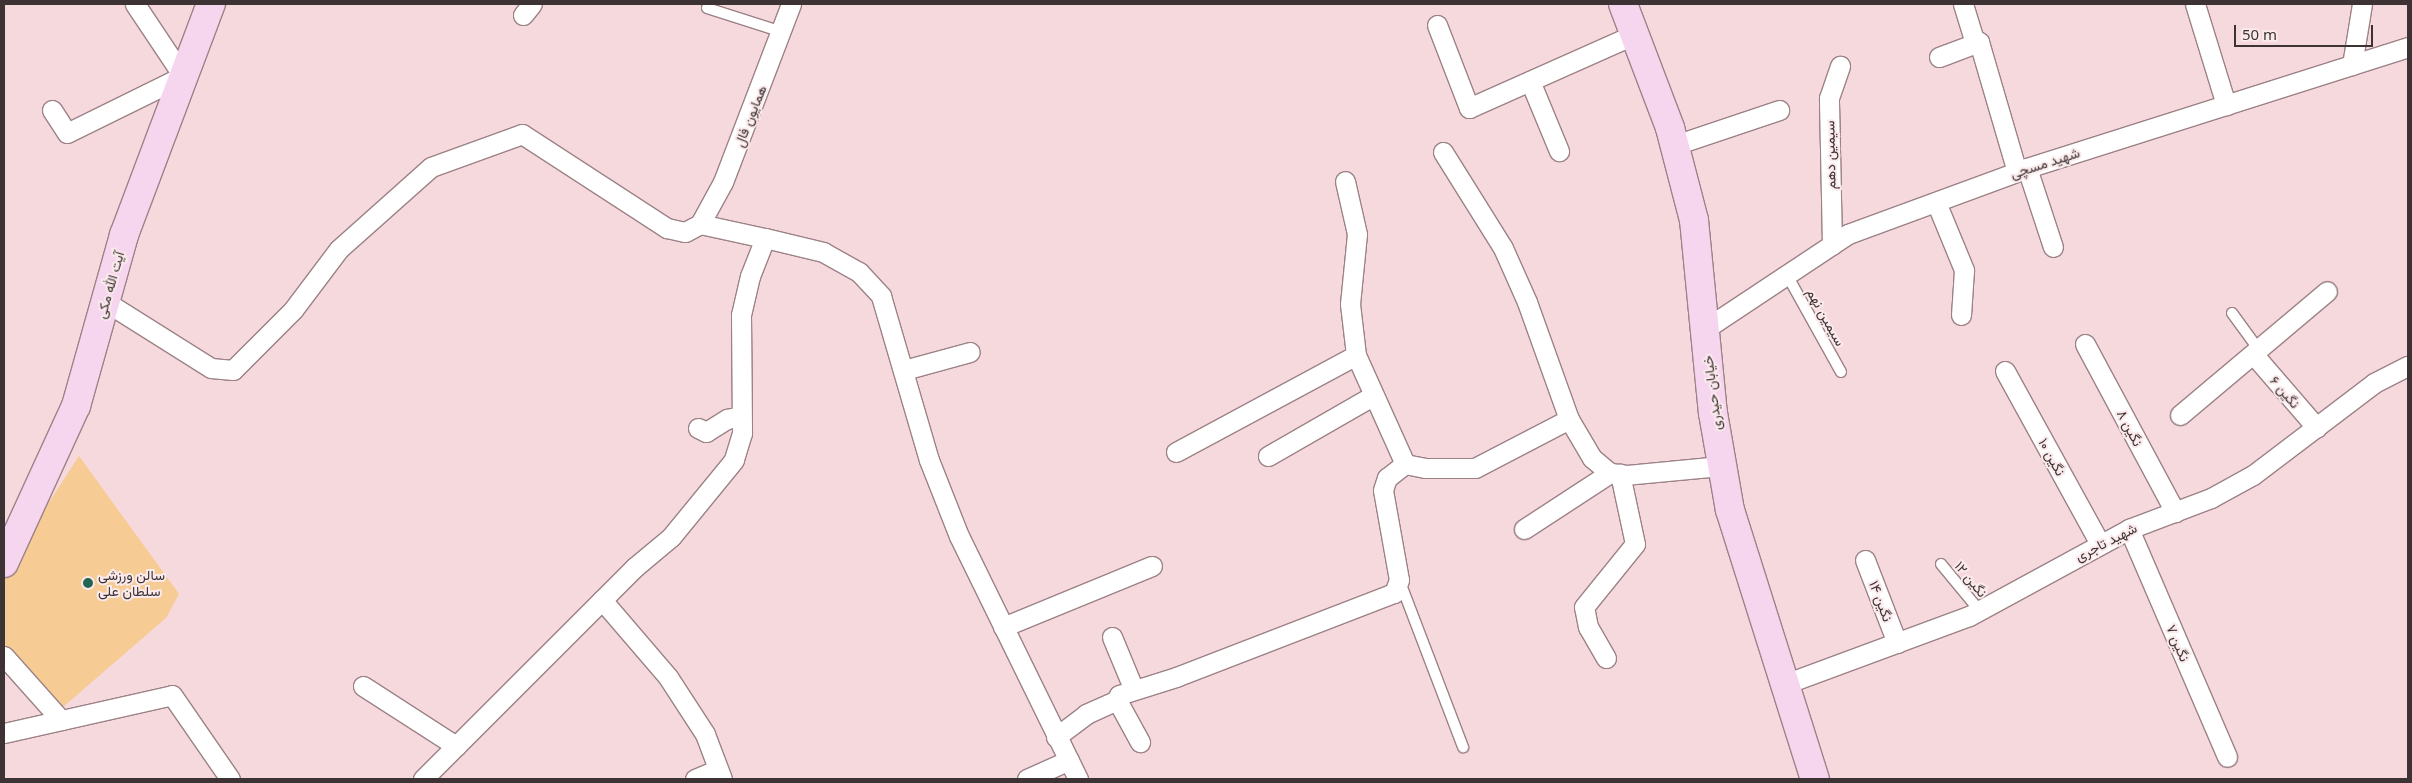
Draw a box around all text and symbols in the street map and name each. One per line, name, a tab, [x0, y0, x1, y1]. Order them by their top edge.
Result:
scale bar	[2237, 15, 2376, 47]
text: 50 m	[2242, 24, 2277, 44]
street label: همایون فال	[730, 83, 770, 149]
street label: سیمین دهم	[1821, 120, 1839, 190]
street label: شهید مسچی	[2008, 144, 2082, 182]
street label: آیت الله مکی	[92, 249, 128, 321]
street label: سیمین نهم	[1803, 285, 1849, 349]
street label: خیابان حیدری	[1699, 354, 1725, 432]
street label: نگین ۶	[2266, 372, 2304, 412]
street label: نگین ۸	[2114, 407, 2146, 449]
street label: نگین ۱۰	[2035, 435, 2069, 479]
street label: شهید تاجری	[2072, 519, 2140, 565]
street label: نگین ۱۲	[1951, 558, 1991, 600]
place label: سالن ورزشی سلطان علی	[98, 567, 165, 600]
marker: سالن ورزشی سلطان علی	[82, 577, 94, 589]
street label: نگین ۱۴	[1866, 578, 1896, 624]
street label: نگین ۷	[2163, 622, 2193, 664]

